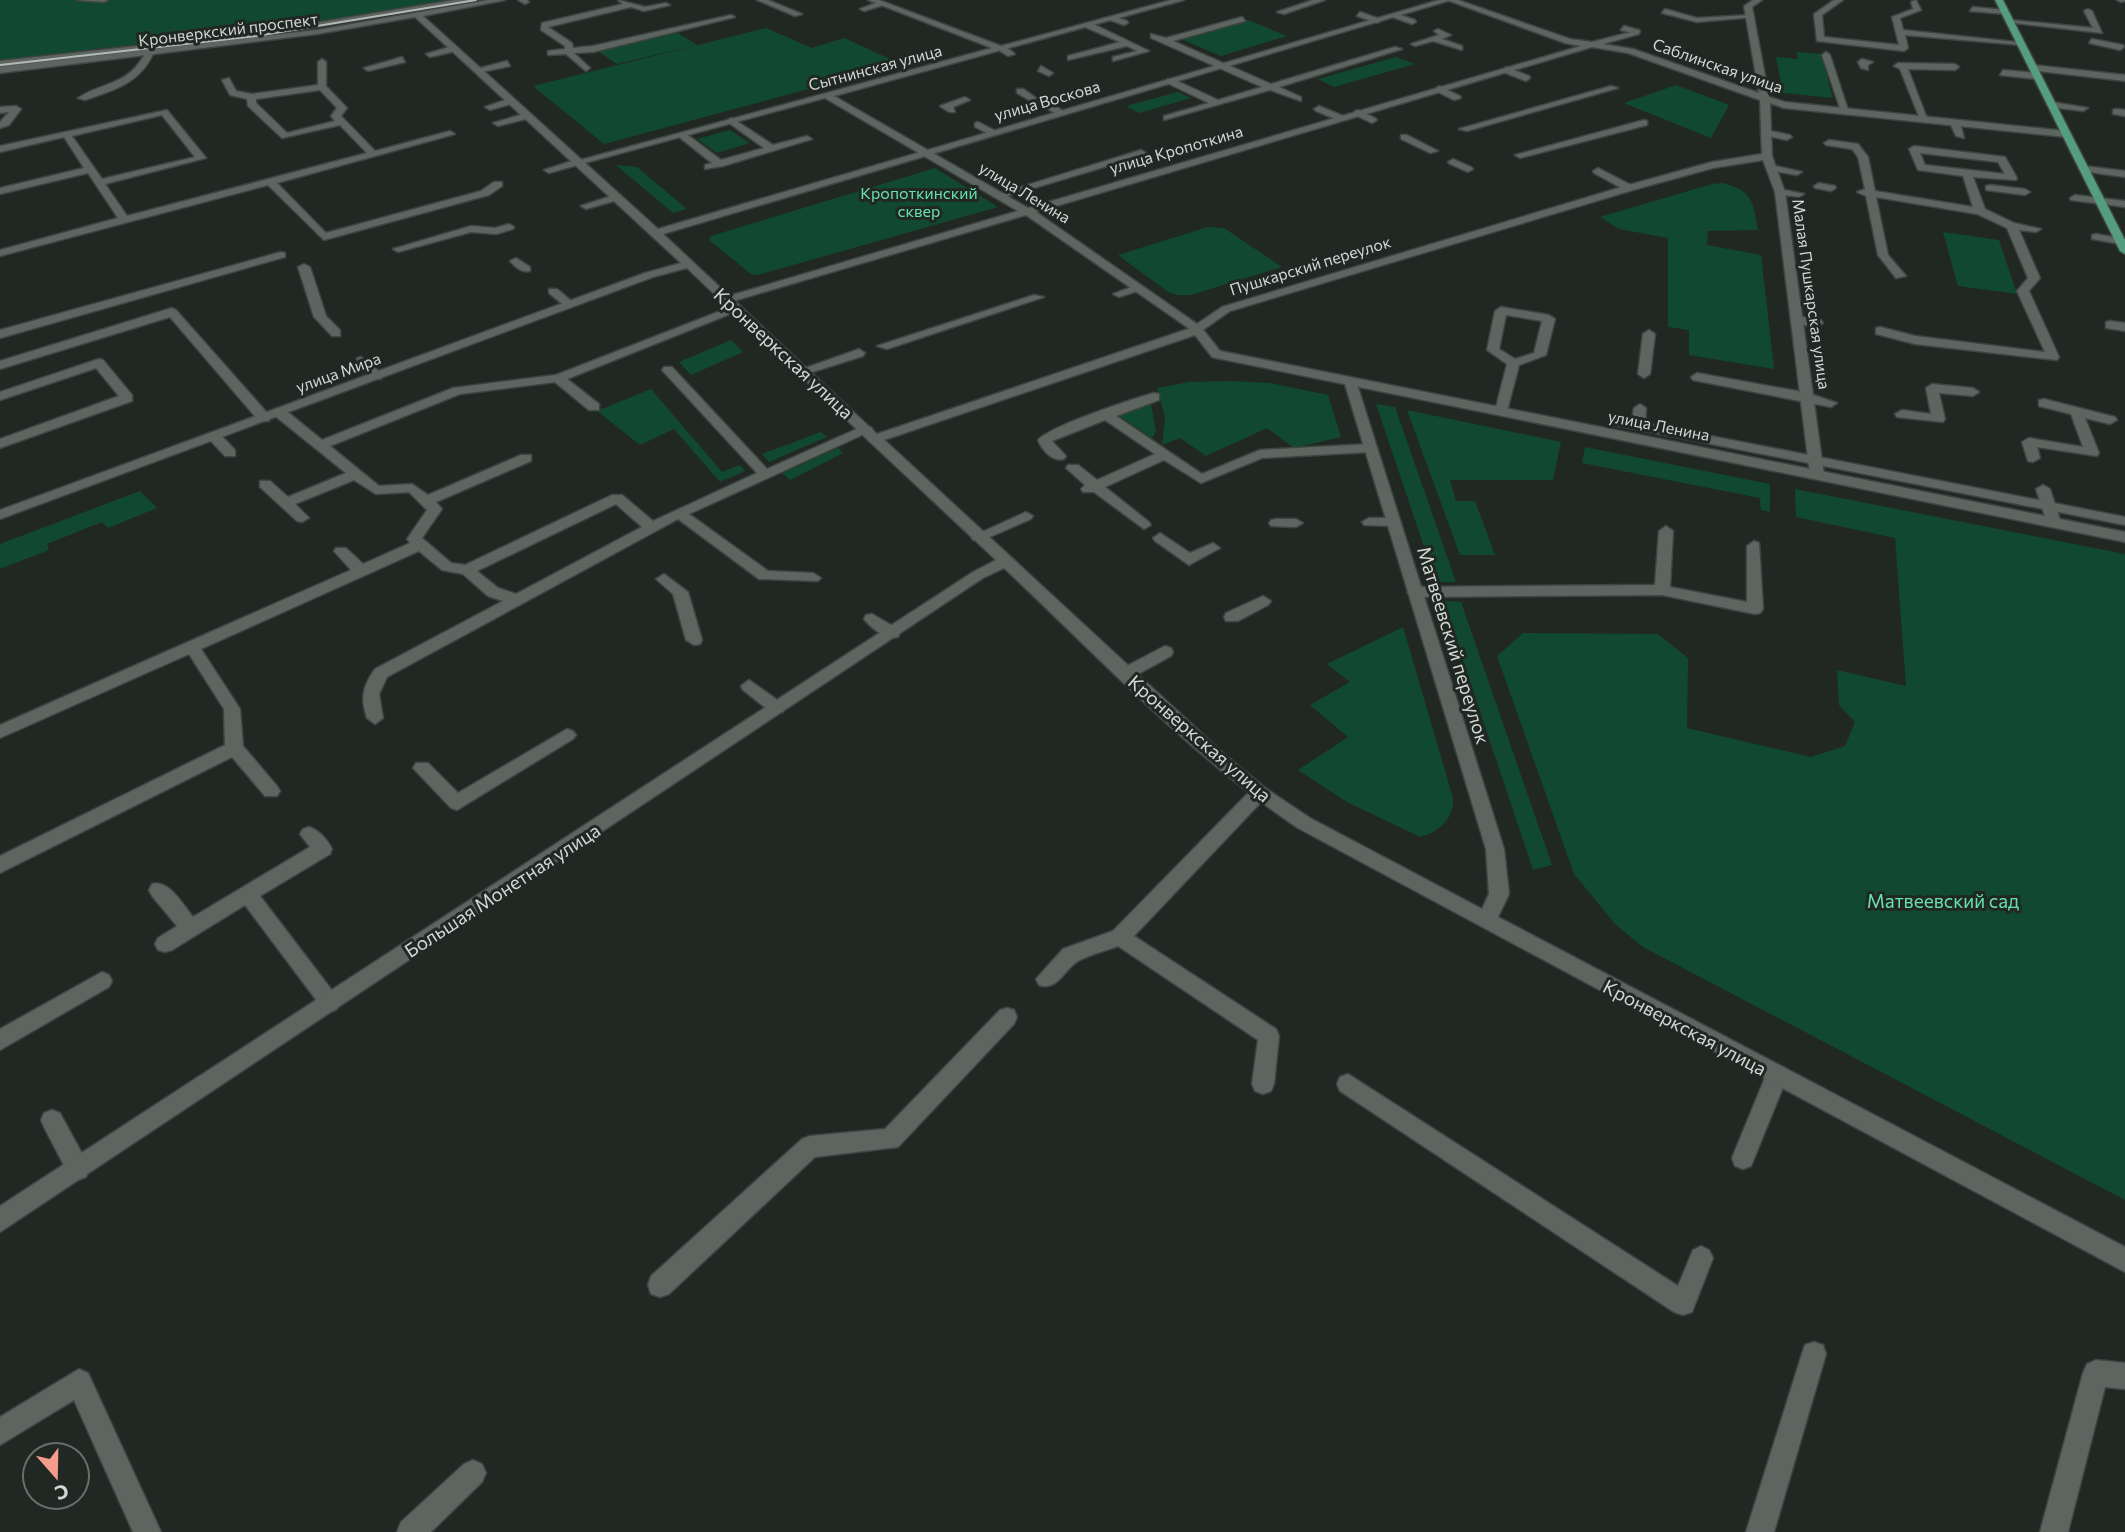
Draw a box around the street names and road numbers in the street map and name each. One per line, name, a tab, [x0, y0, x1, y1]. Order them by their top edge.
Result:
street label: Кронверкский проспект	[137, 9, 319, 49]
street label: Саблинская улица	[1650, 34, 1786, 96]
street label: Сытнинская улица	[806, 40, 944, 94]
street label: улица Воскова	[992, 76, 1102, 124]
street label: улица Кропоткина	[1107, 121, 1245, 177]
street label: улица Ленина	[976, 157, 1074, 227]
street label: Малая Пушкарская улица	[1789, 198, 1835, 390]
street label: Пушкарский переулок	[1227, 231, 1393, 299]
street label: Кронверкская улица	[710, 283, 858, 423]
street label: улица Мира	[293, 348, 383, 396]
street label: улица Ленина	[1607, 406, 1711, 444]
street label: Матвеевский переулок	[1413, 543, 1495, 747]
street label: Кронверкская улица	[1124, 670, 1276, 806]
street label: Большая Монетная улица	[400, 818, 604, 962]
street label: Кронверкская улица	[1599, 974, 1771, 1080]

